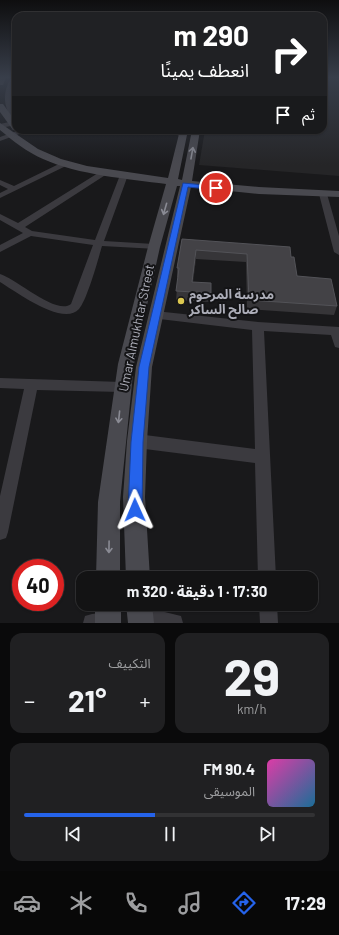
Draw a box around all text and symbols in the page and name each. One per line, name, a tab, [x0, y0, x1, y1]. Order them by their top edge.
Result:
text: 290 m	[173, 18, 249, 52]
icon: right	[263, 28, 315, 80]
text: انعطف يمينًا	[160, 59, 249, 81]
icon: arrive	[272, 104, 294, 126]
text: ثم	[302, 105, 315, 123]
one-way arrow	[188, 147, 196, 160]
pin	[199, 171, 233, 205]
icon: arrive	[205, 177, 227, 199]
one-way arrow	[161, 202, 168, 215]
street label: Umar Almukhtar Street	[115, 263, 157, 393]
place label: مدرسة المرحوم صالح الساكر	[188, 286, 274, 319]
marker: مدرسة المرحوم صالح الساكر	[176, 296, 186, 306]
one-way arrow	[115, 410, 123, 423]
position arrow	[114, 489, 156, 531]
one-way arrow	[105, 540, 113, 553]
speed limit sign: 40	[12, 559, 64, 611]
text: 17:30 · 1 دقيقة · 320 m	[127, 582, 267, 600]
text: 29	[223, 644, 280, 706]
text: التكييف	[109, 655, 151, 671]
text: 21°	[68, 682, 107, 718]
text: −	[24, 687, 35, 713]
text: +	[139, 687, 151, 713]
text: km/h	[237, 701, 266, 717]
text: 90.4 FM	[203, 760, 255, 778]
text: الموسيقى	[204, 783, 255, 799]
icon: previous	[62, 823, 84, 845]
icon: pause	[159, 823, 181, 845]
icon: next	[256, 823, 278, 845]
icon: car	[13, 889, 41, 917]
icon: climate	[67, 889, 95, 917]
icon: phone	[122, 889, 150, 917]
icon: music	[176, 889, 204, 917]
icon: directions	[230, 889, 258, 917]
text: 17:29	[284, 892, 326, 914]

